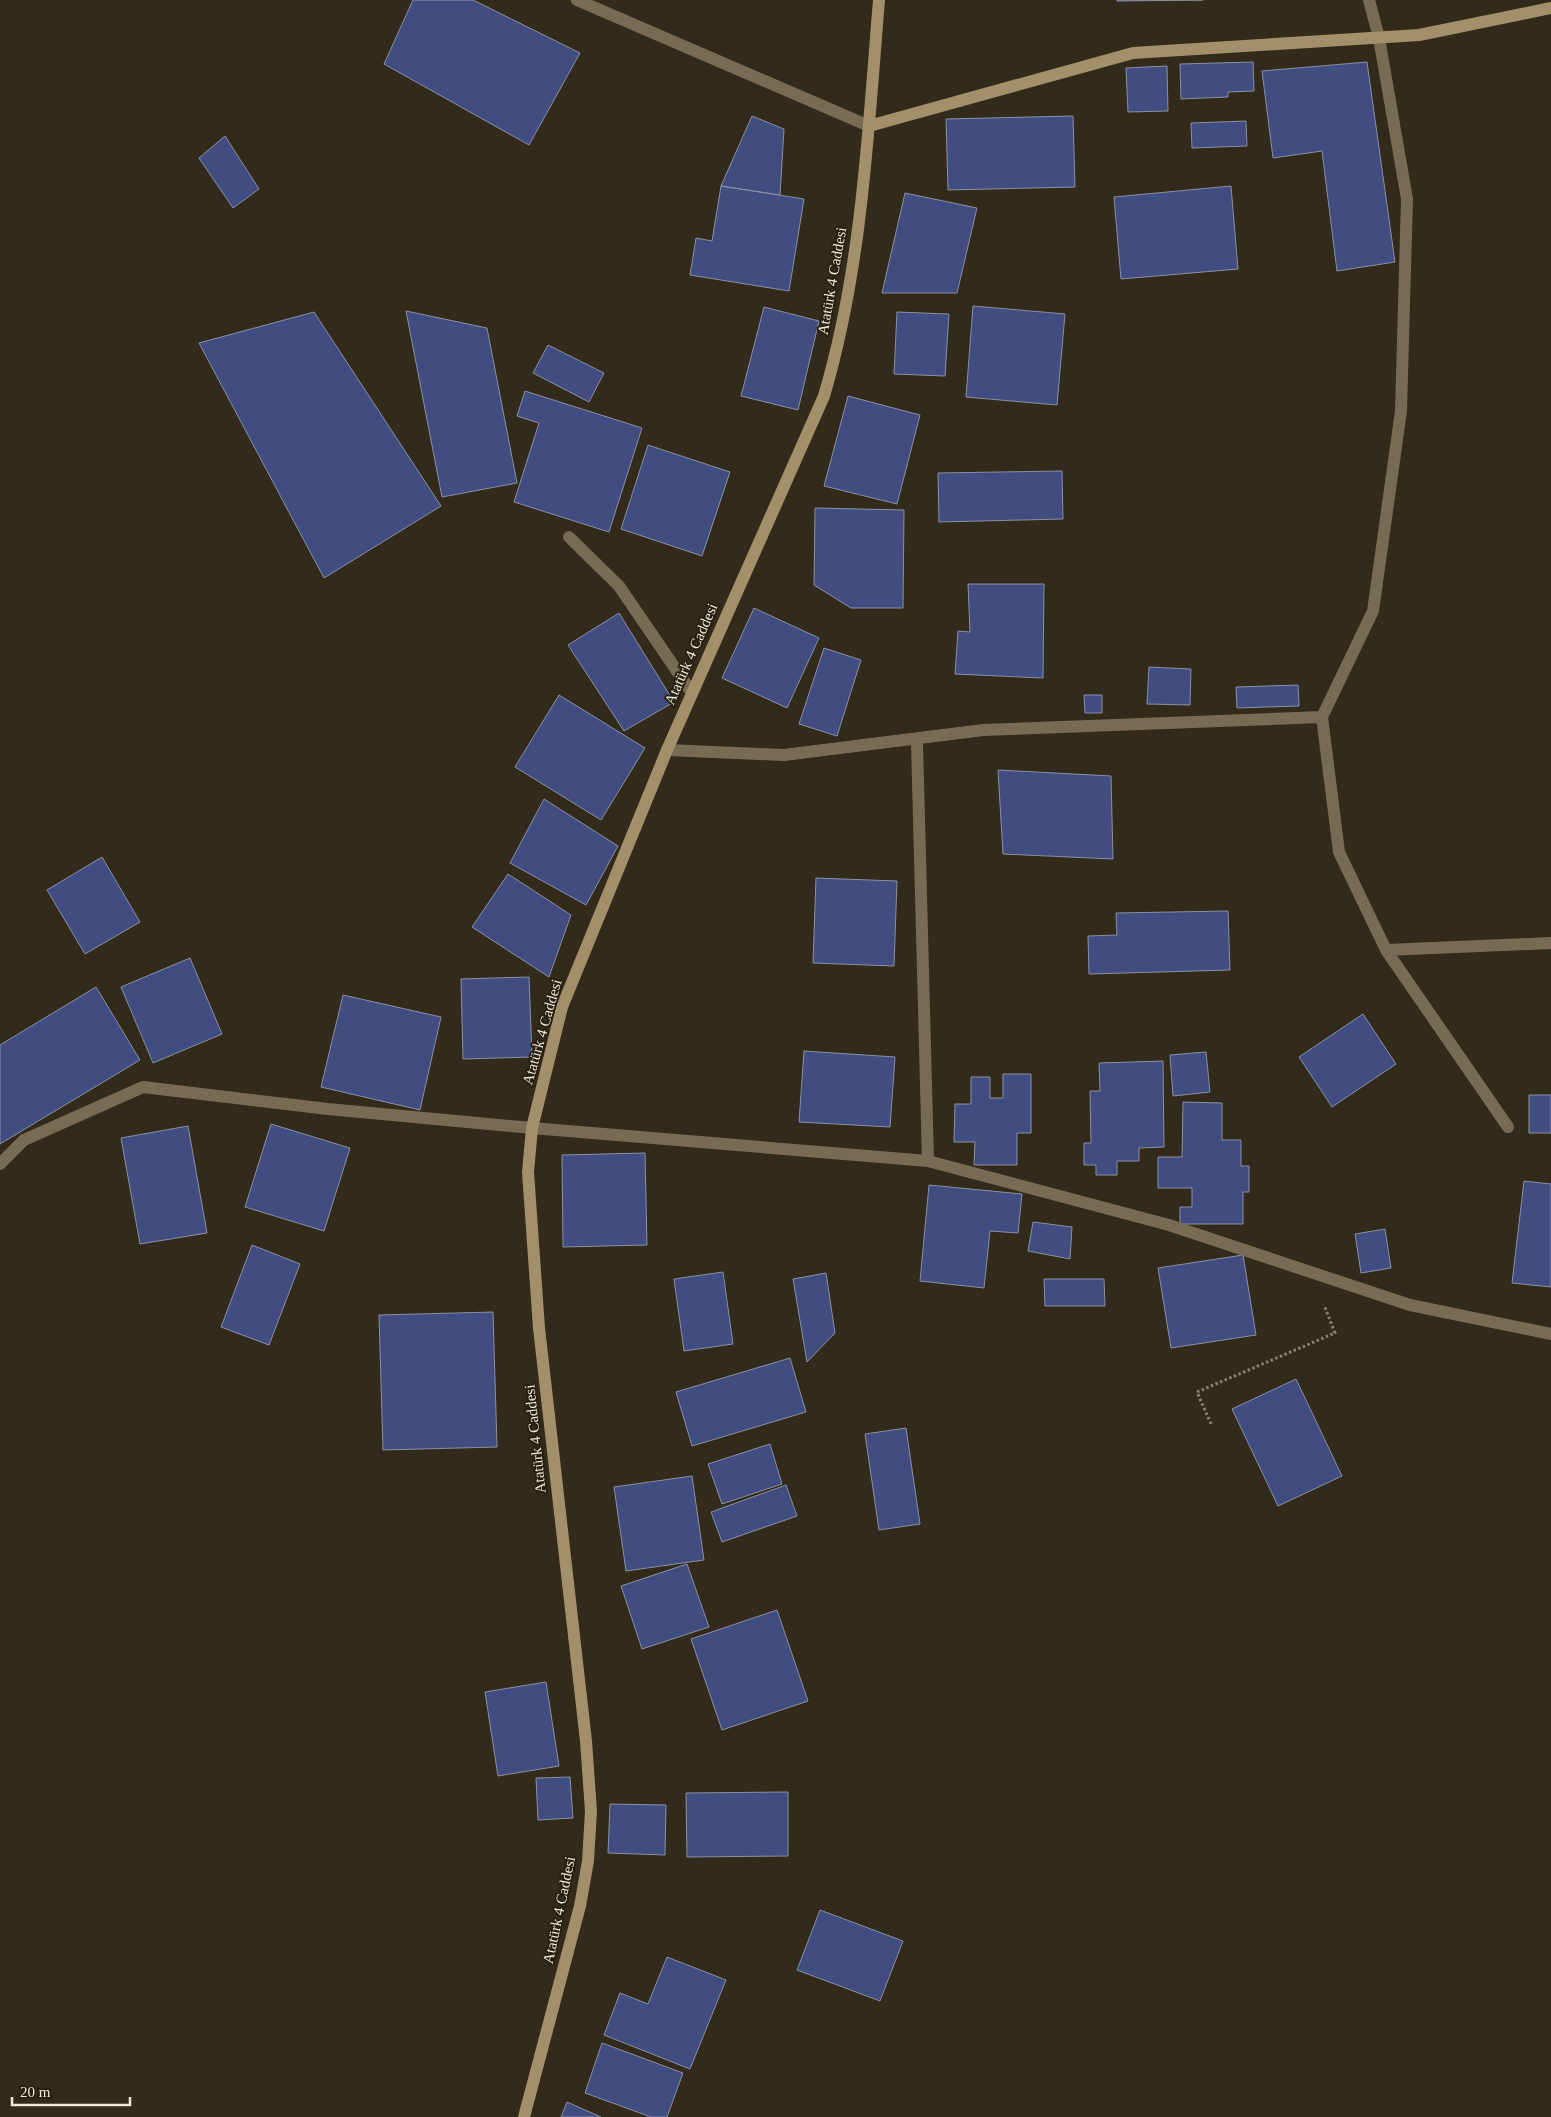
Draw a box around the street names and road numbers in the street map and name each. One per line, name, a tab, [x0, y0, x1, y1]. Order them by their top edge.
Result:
street label: Atatürk 4 Caddesi	[815, 226, 849, 336]
street label: Atatürk 4 Caddesi	[661, 601, 721, 707]
street label: Atatürk 4 Caddesi	[519, 977, 565, 1087]
street label: Atatürk 4 Caddesi	[521, 1384, 549, 1494]
street label: Atatürk 4 Caddesi	[540, 1855, 578, 1965]

